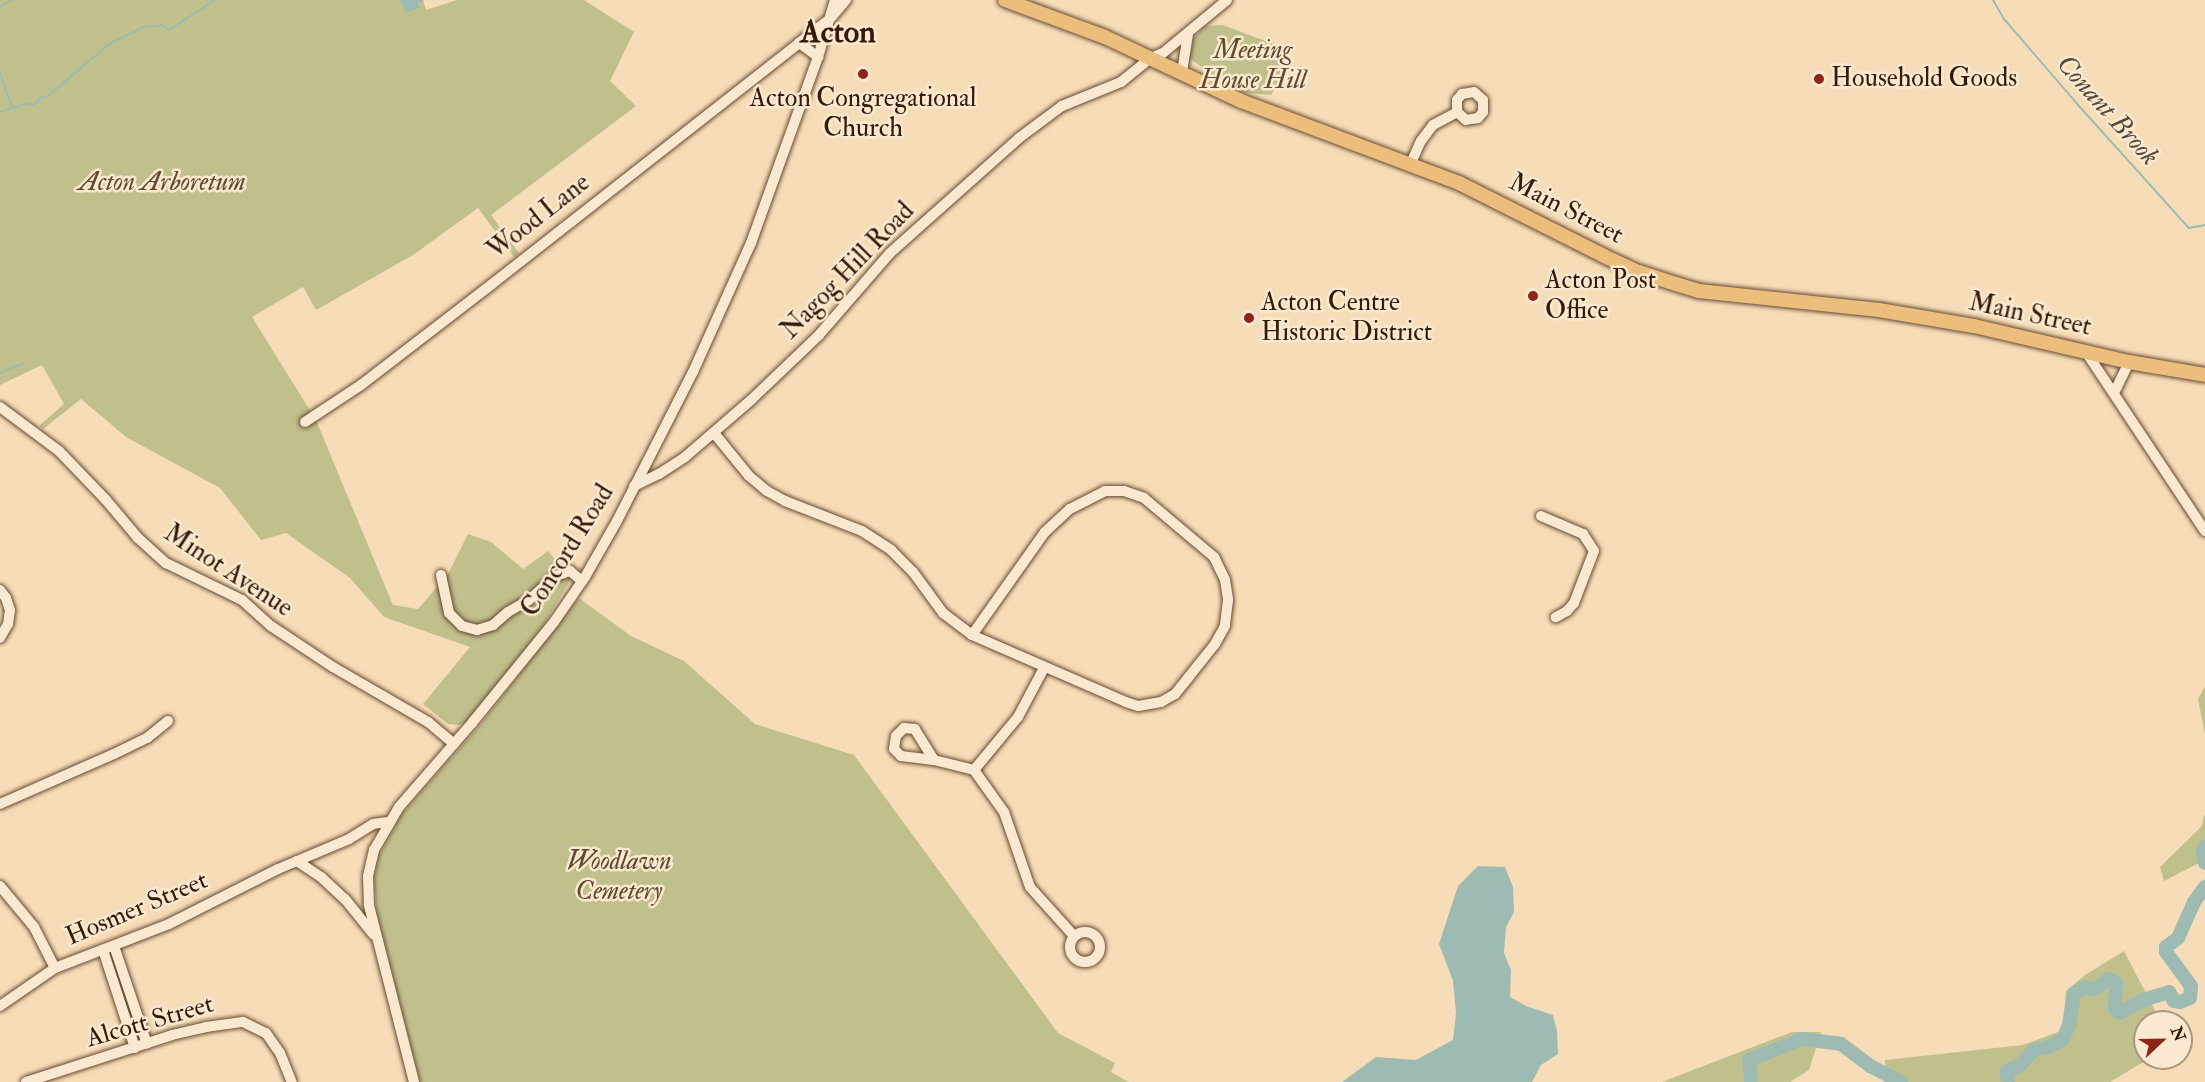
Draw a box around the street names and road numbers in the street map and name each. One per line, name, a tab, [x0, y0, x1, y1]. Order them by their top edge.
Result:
street label: Wood Lane	[482, 167, 596, 267]
street label: Main Street	[1504, 167, 1628, 251]
street label: Nagog Hill Road	[775, 196, 921, 346]
street label: Main Street	[1966, 287, 2094, 343]
street label: Concord Road	[515, 479, 621, 623]
street label: Minot Avenue	[158, 518, 298, 624]
street label: Hosmer Street	[61, 865, 213, 953]
street label: Alcott Street	[83, 989, 217, 1055]

